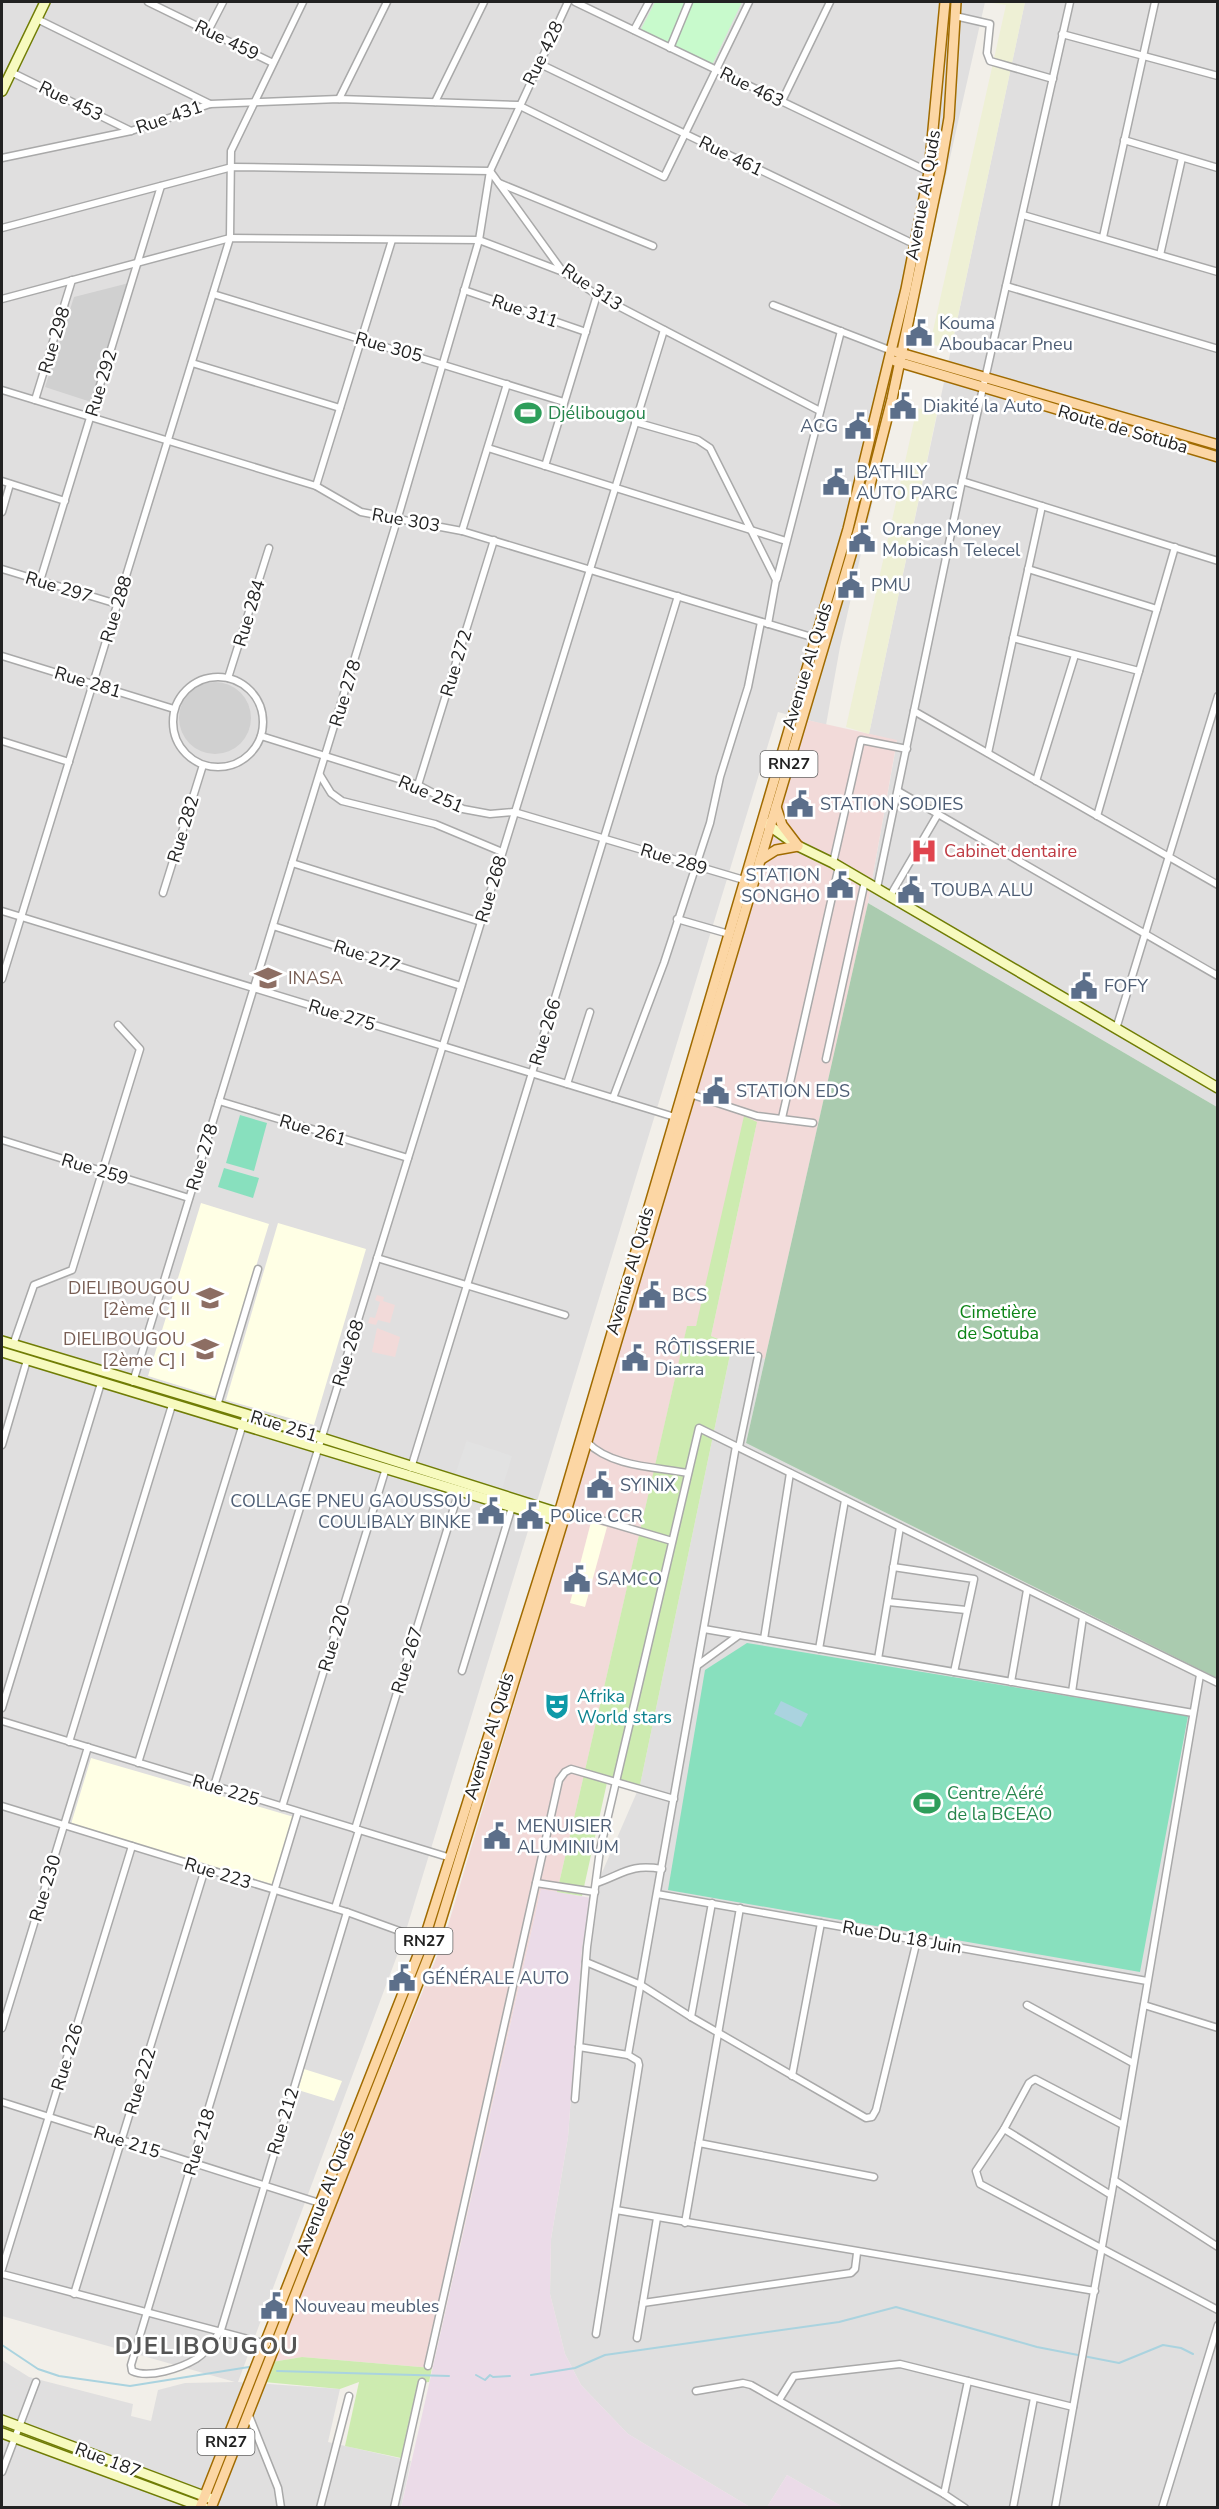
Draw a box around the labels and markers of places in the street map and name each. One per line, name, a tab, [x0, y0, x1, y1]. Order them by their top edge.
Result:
place label: Kouma Aboubacar Pneu	[939, 311, 1073, 356]
public building icon: Kouma Aboubacar Pneu	[904, 318, 934, 348]
public building icon: Diakité la Auto	[888, 391, 918, 421]
place label: Diakité la Auto	[923, 394, 1043, 418]
sports icon: Djélibougou	[513, 398, 543, 428]
place label: Djélibougou	[548, 401, 646, 425]
public building icon: ACG	[843, 411, 873, 441]
place label: ACG	[800, 414, 838, 438]
place label: BATHILY AUTO PARC	[856, 460, 958, 505]
public building icon: BATHILY AUTO PARC	[821, 467, 851, 497]
place label: Orange Money Mobicash Telecel	[882, 517, 1021, 562]
public building icon: Orange Money Mobicash Telecel	[847, 524, 877, 554]
public building icon: PMU	[836, 570, 866, 600]
place label: PMU	[871, 573, 911, 597]
public building icon: STATION SODIES	[785, 789, 815, 819]
place label: STATION SODIES	[820, 792, 963, 816]
hospital icon: Cabinet dentaire	[909, 836, 939, 866]
place label: Cabinet dentaire	[944, 839, 1077, 863]
place label: STATION SONGHO	[741, 863, 820, 908]
public building icon: STATION SONGHO	[825, 870, 855, 900]
public building icon: TOUBA ALU	[896, 875, 926, 905]
place label: TOUBA ALU	[931, 878, 1033, 902]
school or university icon: INASA	[253, 963, 283, 993]
place label: INASA	[288, 966, 343, 990]
public building icon: FOFY	[1069, 971, 1099, 1001]
place label: FOFY	[1104, 974, 1148, 998]
public building icon: STATION EDS	[701, 1076, 731, 1106]
place label: STATION EDS	[736, 1079, 850, 1103]
place label: DIELIBOUGOU [2ème C] II	[68, 1276, 190, 1321]
public building icon: BCS	[637, 1280, 667, 1310]
school or university icon: DIELIBOUGOU [2ème C] II	[195, 1283, 225, 1313]
place label: BCS	[672, 1283, 707, 1307]
place label: DIELIBOUGOU [2ème C] I	[63, 1327, 185, 1372]
school or university icon: DIELIBOUGOU [2ème C] I	[190, 1334, 220, 1364]
place label: RÔTISSERIE Diarra	[655, 1336, 755, 1381]
public building icon: RÔTISSERIE Diarra	[620, 1343, 650, 1373]
public building icon: SYINIX	[585, 1470, 615, 1500]
place label: SYINIX	[620, 1473, 676, 1497]
place label: COLLAGE PNEU GAOUSSOU COULIBALY BINKE	[230, 1489, 471, 1534]
public building icon: COLLAGE PNEU GAOUSSOU COULIBALY BINKE	[476, 1496, 506, 1526]
public building icon: POlice CCR	[515, 1501, 545, 1531]
place label: POlice CCR	[550, 1504, 643, 1528]
public building icon: SAMCO	[562, 1564, 592, 1594]
place label: SAMCO	[597, 1567, 662, 1591]
place label: Afrika World stars	[577, 1684, 672, 1729]
theatre icon: Afrika World stars	[542, 1691, 572, 1721]
place label: Centre Aéré de la BCEAO	[947, 1781, 1052, 1826]
sports icon: Centre Aéré de la BCEAO	[912, 1788, 942, 1818]
place label: MENUISIER ALUMINIUM	[517, 1814, 619, 1859]
public building icon: MENUISIER ALUMINIUM	[482, 1821, 512, 1851]
public building icon: GÉNÉRALE AUTO	[387, 1963, 417, 1993]
place label: GÉNÉRALE AUTO	[422, 1966, 569, 1990]
public building icon: Nouveau meubles	[259, 2291, 289, 2321]
place label: Nouveau meubles	[294, 2294, 439, 2318]

